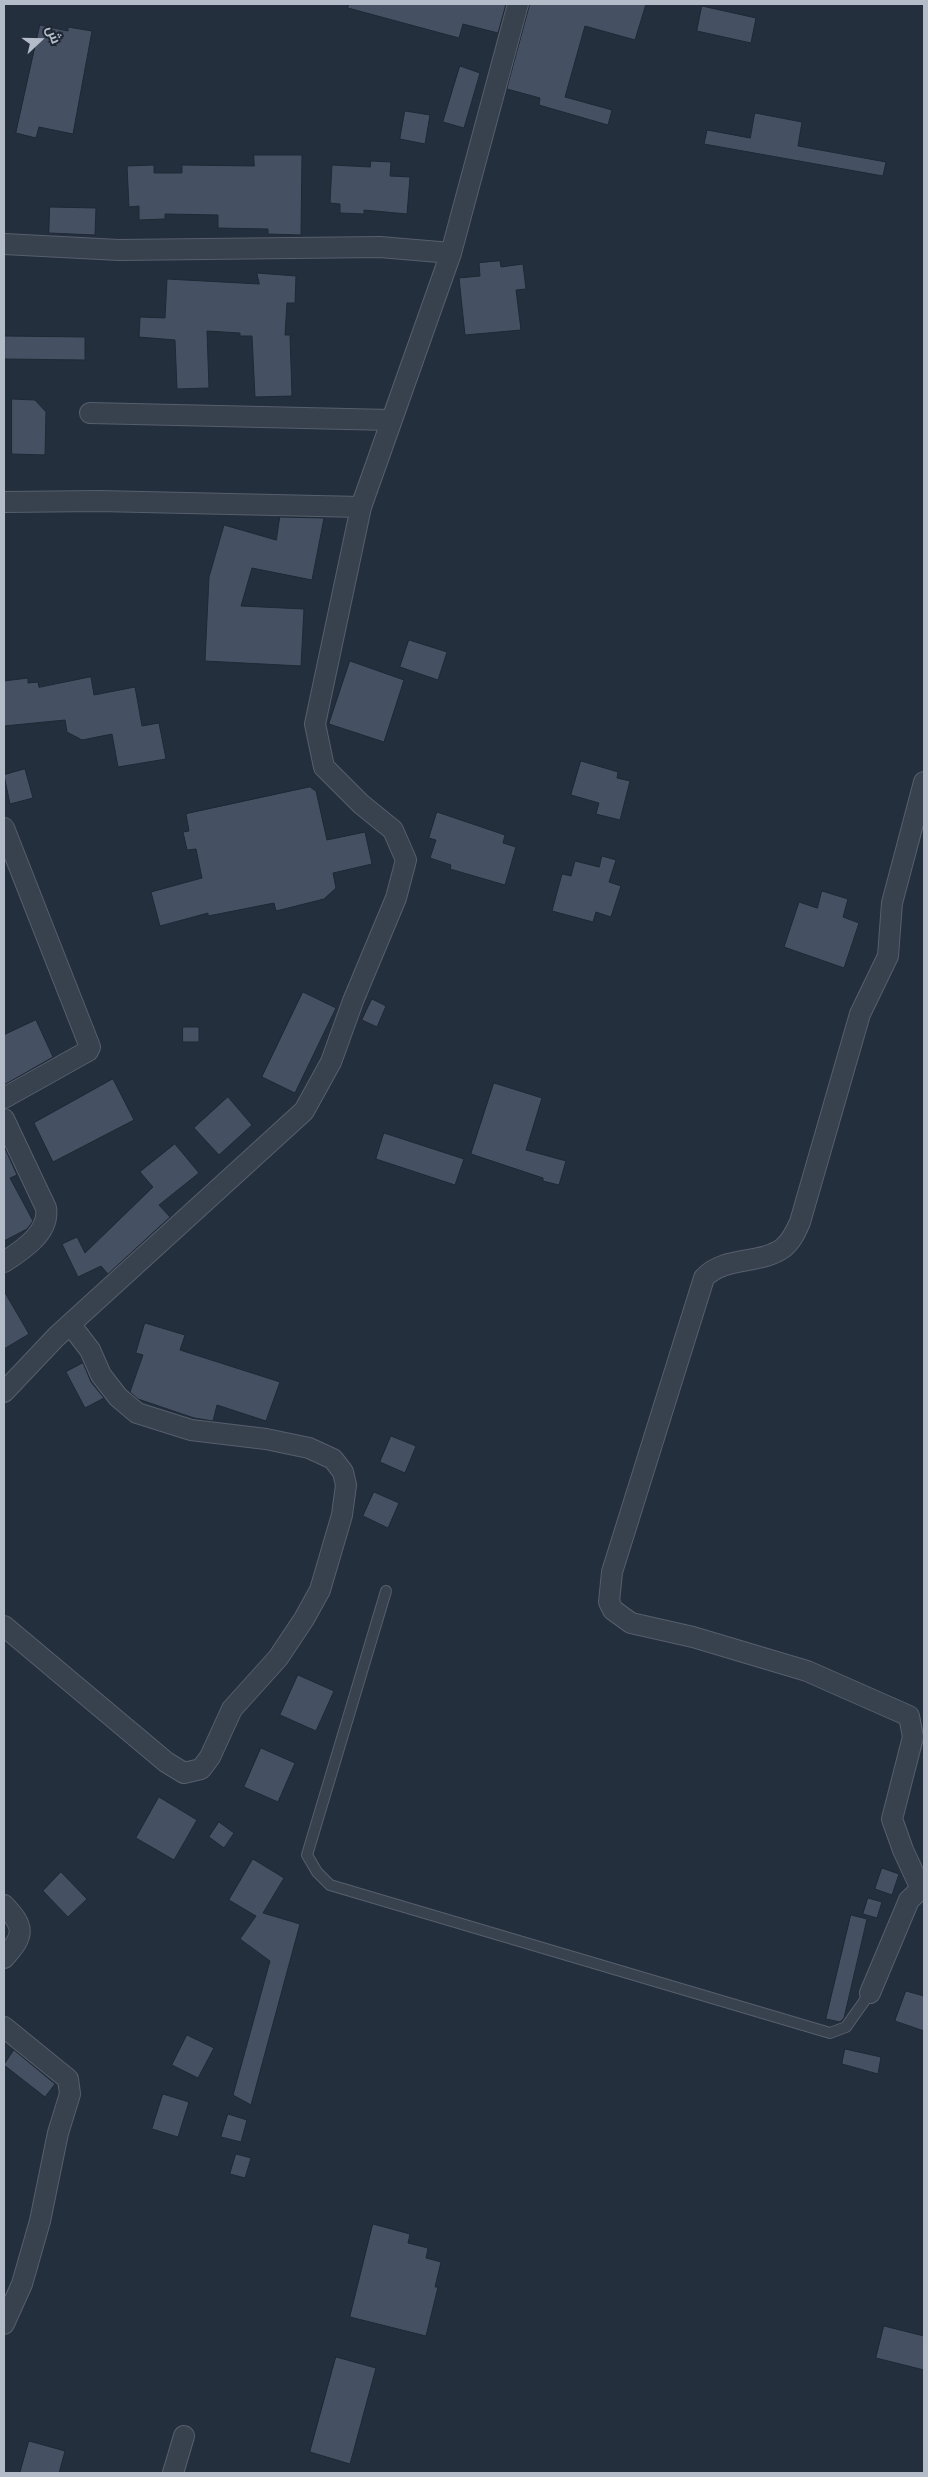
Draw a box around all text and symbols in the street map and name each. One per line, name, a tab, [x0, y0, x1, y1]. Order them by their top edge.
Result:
north arrow	[15, 15, 65, 65]
text: ش	[42, 23, 67, 46]

